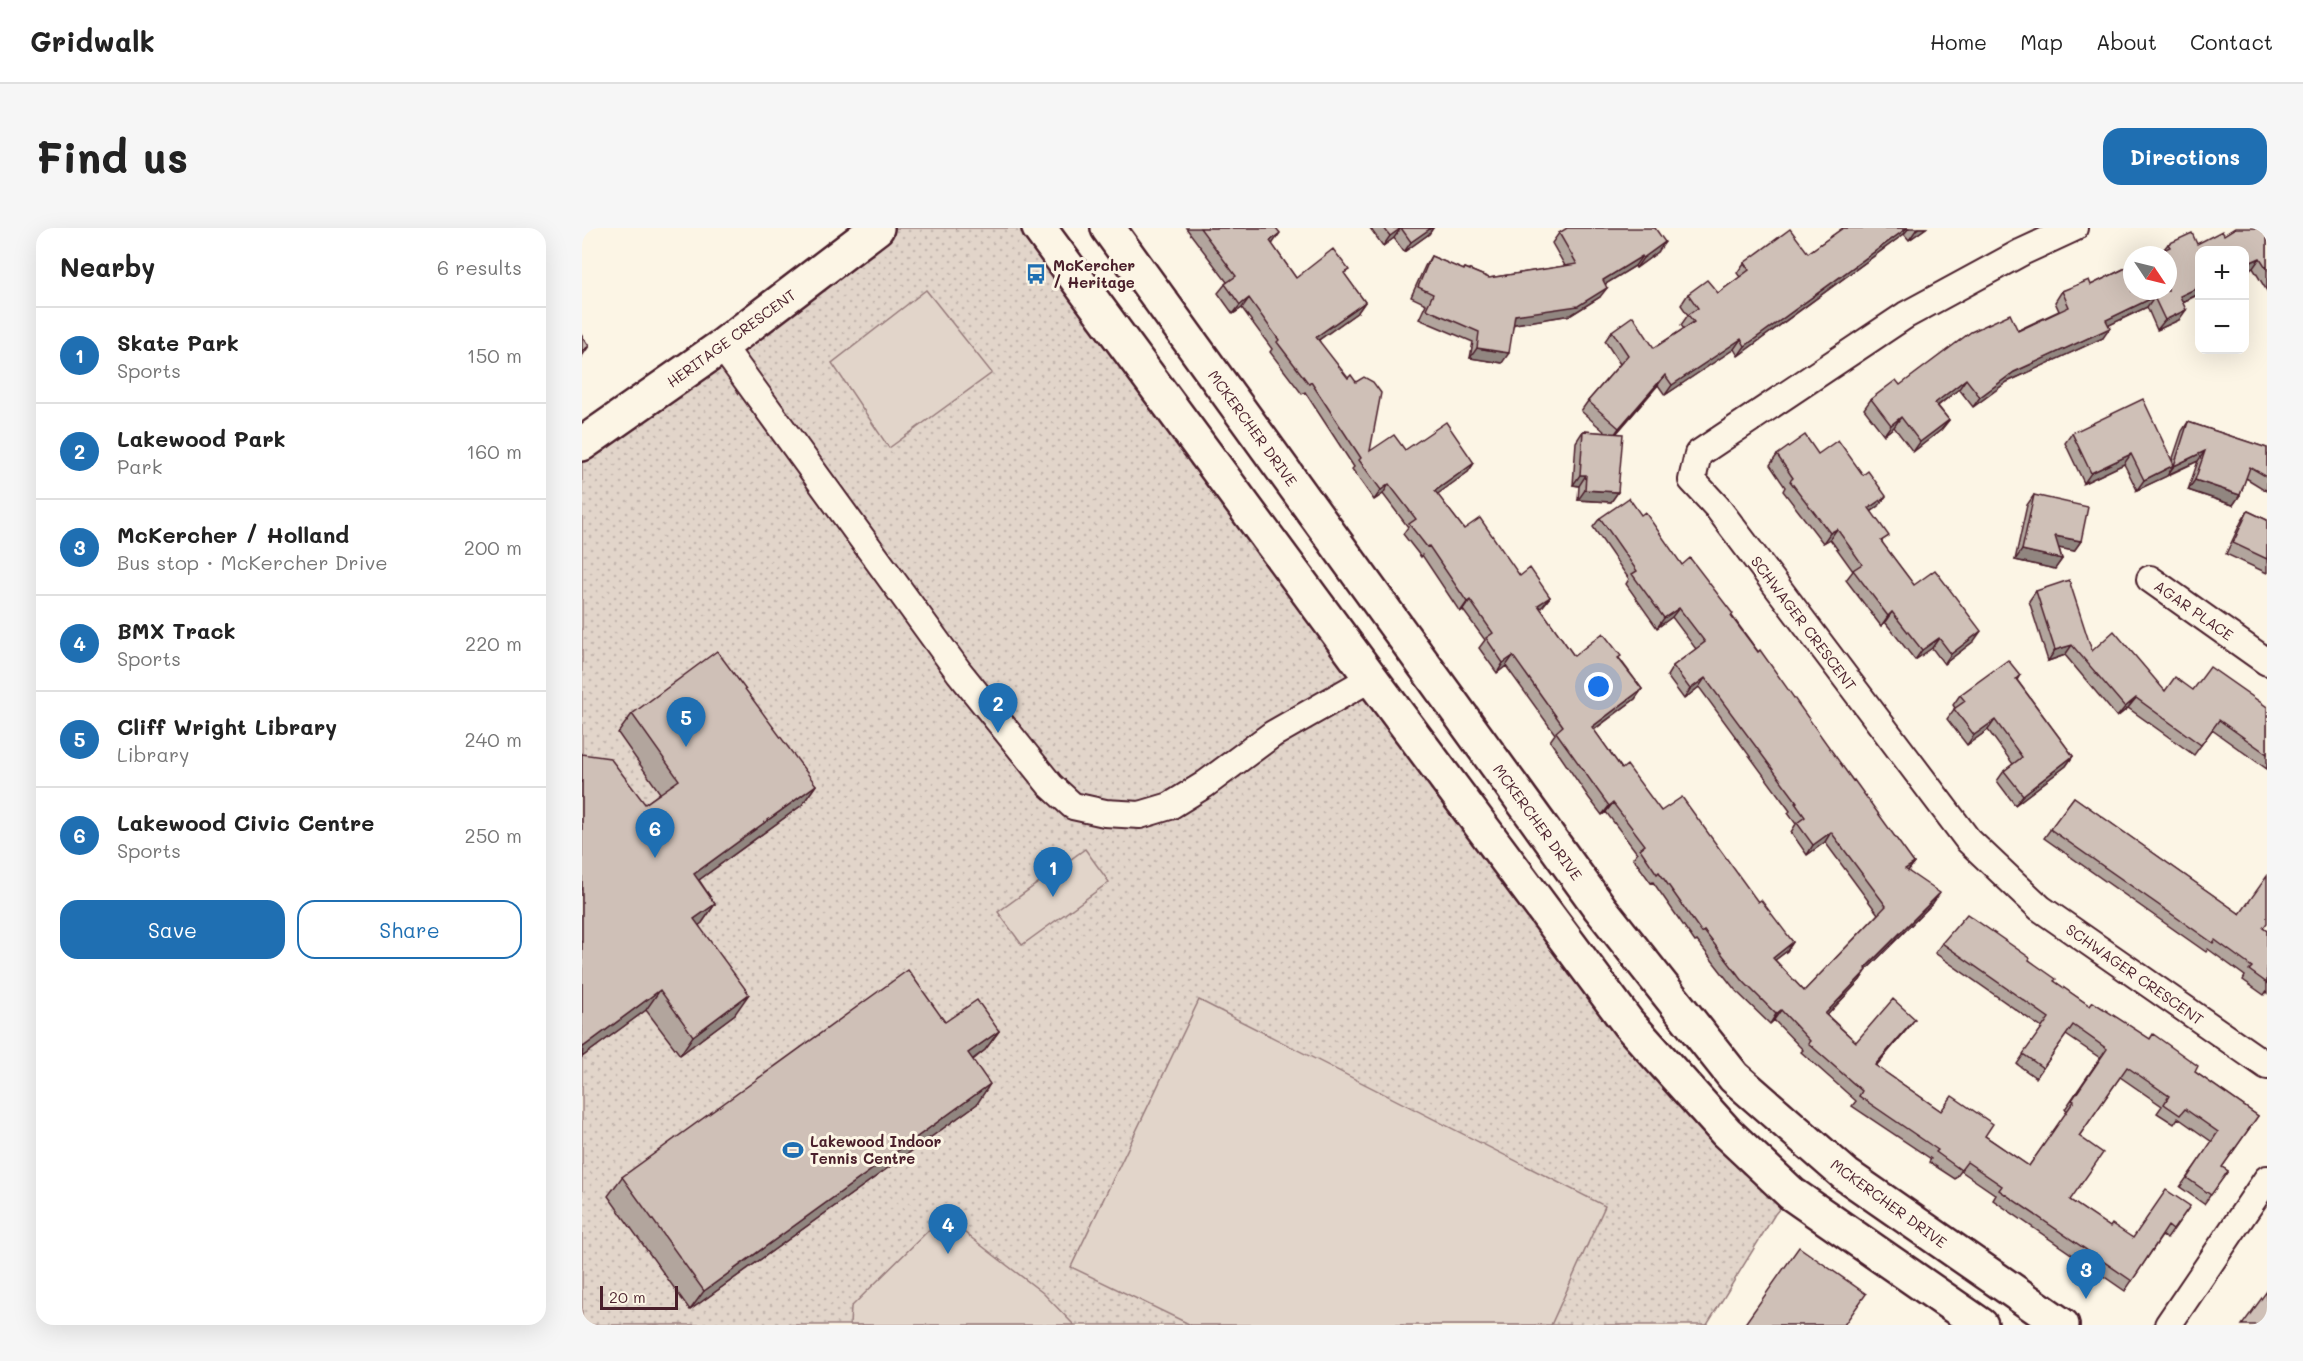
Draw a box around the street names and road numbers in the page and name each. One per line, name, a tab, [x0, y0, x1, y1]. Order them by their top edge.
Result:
street label: HERITAGE CRESCENT	[662, 284, 800, 392]
street label: MCKERCHER DRIVE	[1204, 366, 1302, 490]
street label: SCHWAGER CRESCENT	[1747, 552, 1861, 694]
street label: AGAR PLACE	[2151, 575, 2238, 645]
street label: MCKERCHER DRIVE	[1489, 760, 1587, 884]
street label: SCHWAGER CRESCENT	[2062, 919, 2208, 1029]
street label: MCKERCHER DRIVE	[1827, 1154, 1951, 1252]

